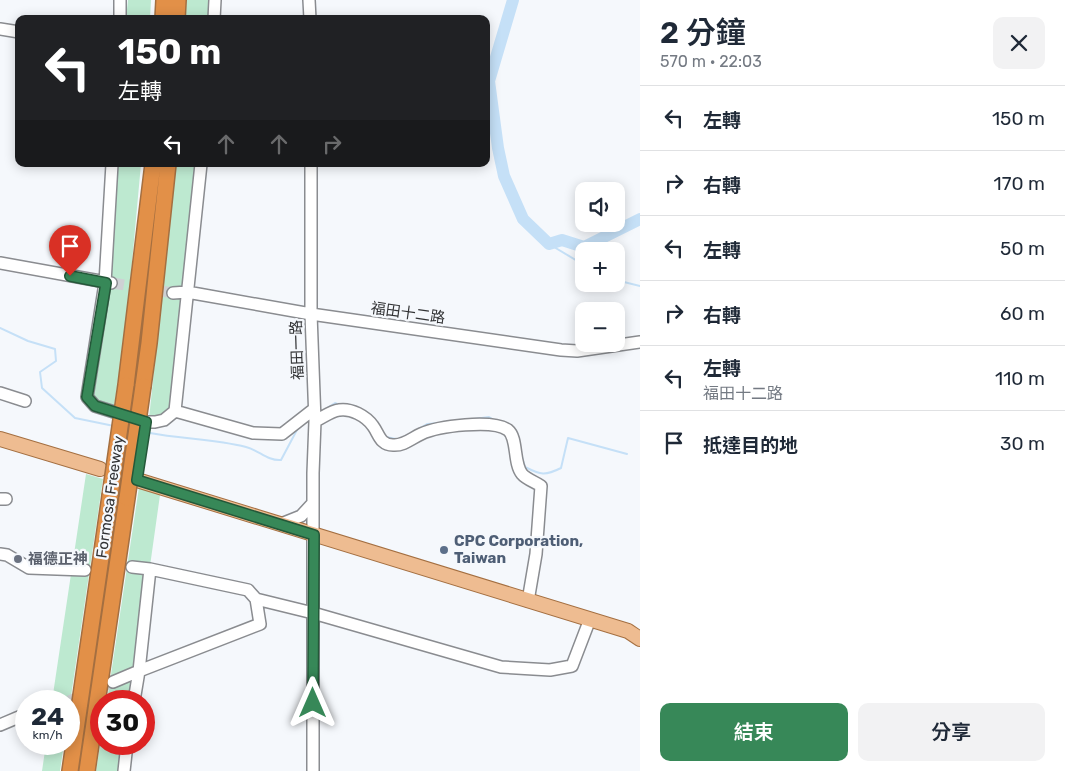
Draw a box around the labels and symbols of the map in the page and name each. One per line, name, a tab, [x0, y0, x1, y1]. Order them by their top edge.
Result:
pin	[49, 225, 91, 276]
street label: 福田十二路	[370, 299, 446, 327]
street label: 福田一路	[287, 320, 307, 380]
street label: Formosa Freeway	[93, 435, 127, 559]
place label: CPC Corporation, Taiwan	[454, 532, 583, 567]
marker: CPC Corporation, Taiwan	[438, 544, 450, 556]
place label: 福德正神	[28, 550, 88, 568]
marker: 福德正神	[12, 553, 24, 565]
position arrow	[286, 676, 338, 728]
speed limit sign: 30	[90, 690, 155, 755]

